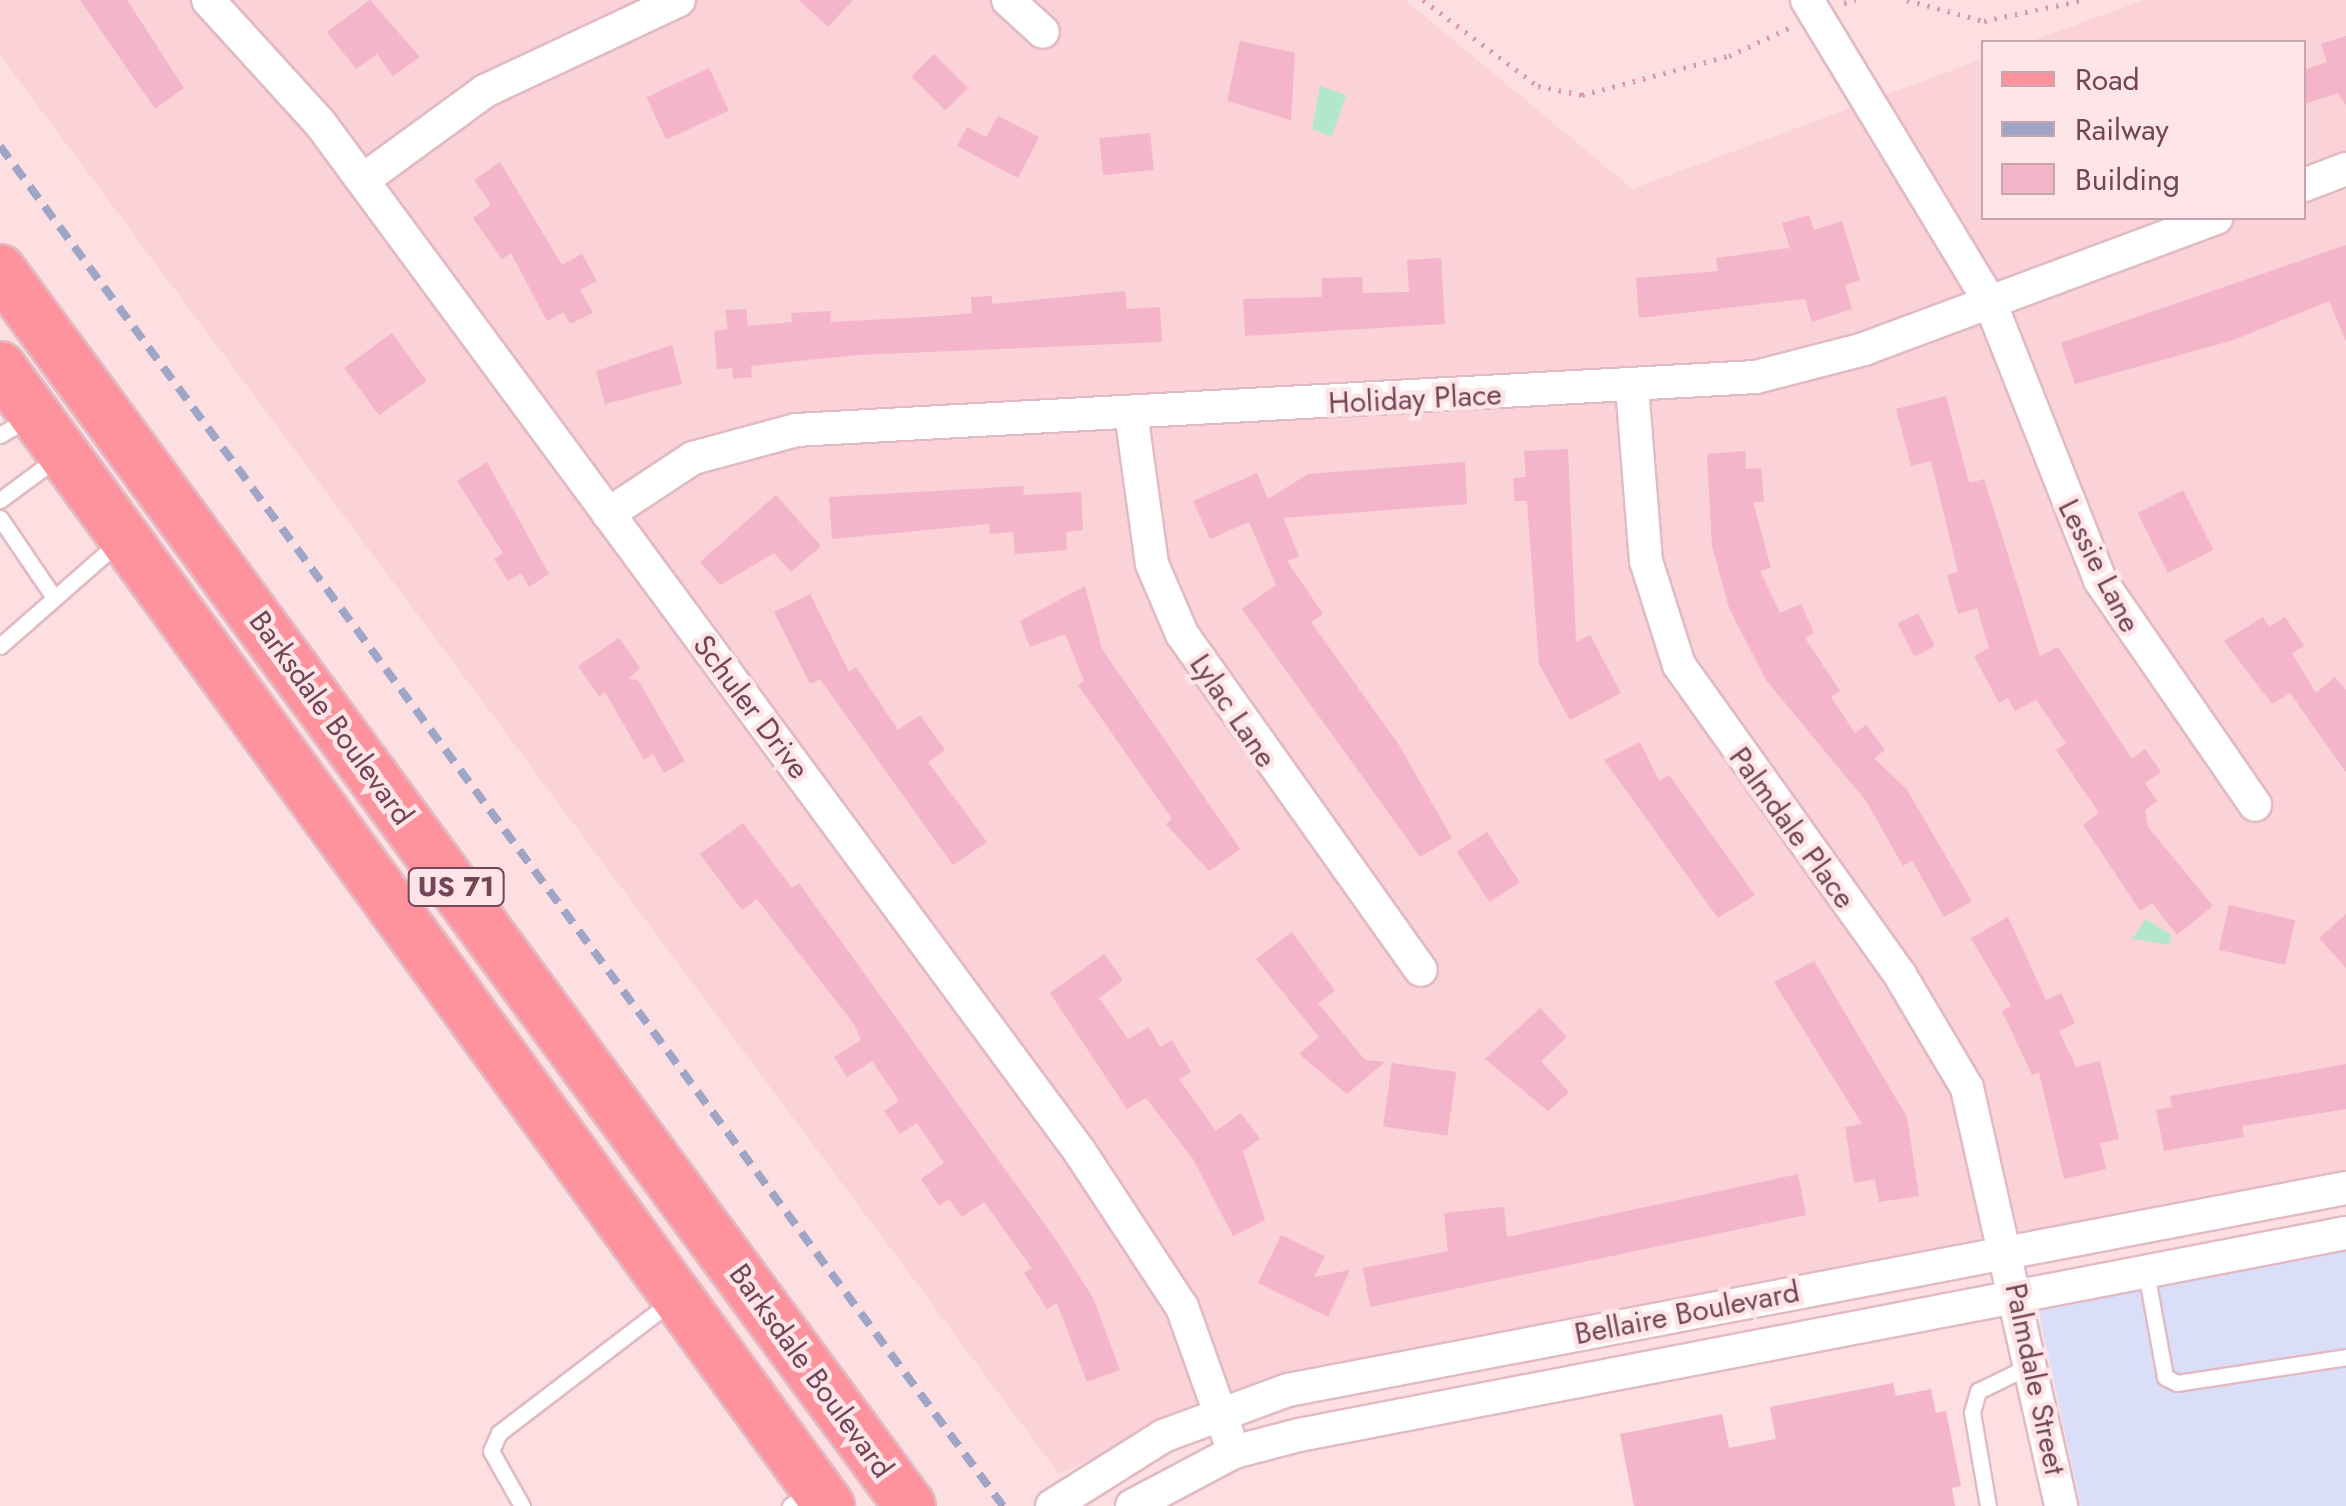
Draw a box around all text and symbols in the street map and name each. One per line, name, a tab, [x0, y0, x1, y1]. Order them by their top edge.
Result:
legend	[1981, 40, 2306, 220]
text: Road	[2075, 58, 2140, 101]
text: Railway	[2075, 108, 2169, 151]
text: Building	[2075, 158, 2180, 201]
street label: Holiday Place	[1327, 376, 1503, 422]
street label: Lessie Lane	[2050, 493, 2148, 639]
street label: Barksdale Boulevard	[241, 604, 421, 832]
street label: Schuler Drive	[685, 628, 817, 786]
street label: Lylac Lane	[1182, 647, 1284, 775]
street label: Palmdale Place	[1721, 740, 1863, 916]
road number: US 71	[406, 864, 506, 910]
street label: Barksdale Boulevard	[721, 1257, 901, 1485]
street label: Bellaire Boulevard	[1572, 1274, 1802, 1352]
street label: Palmdale Street	[1997, 1280, 2073, 1478]

